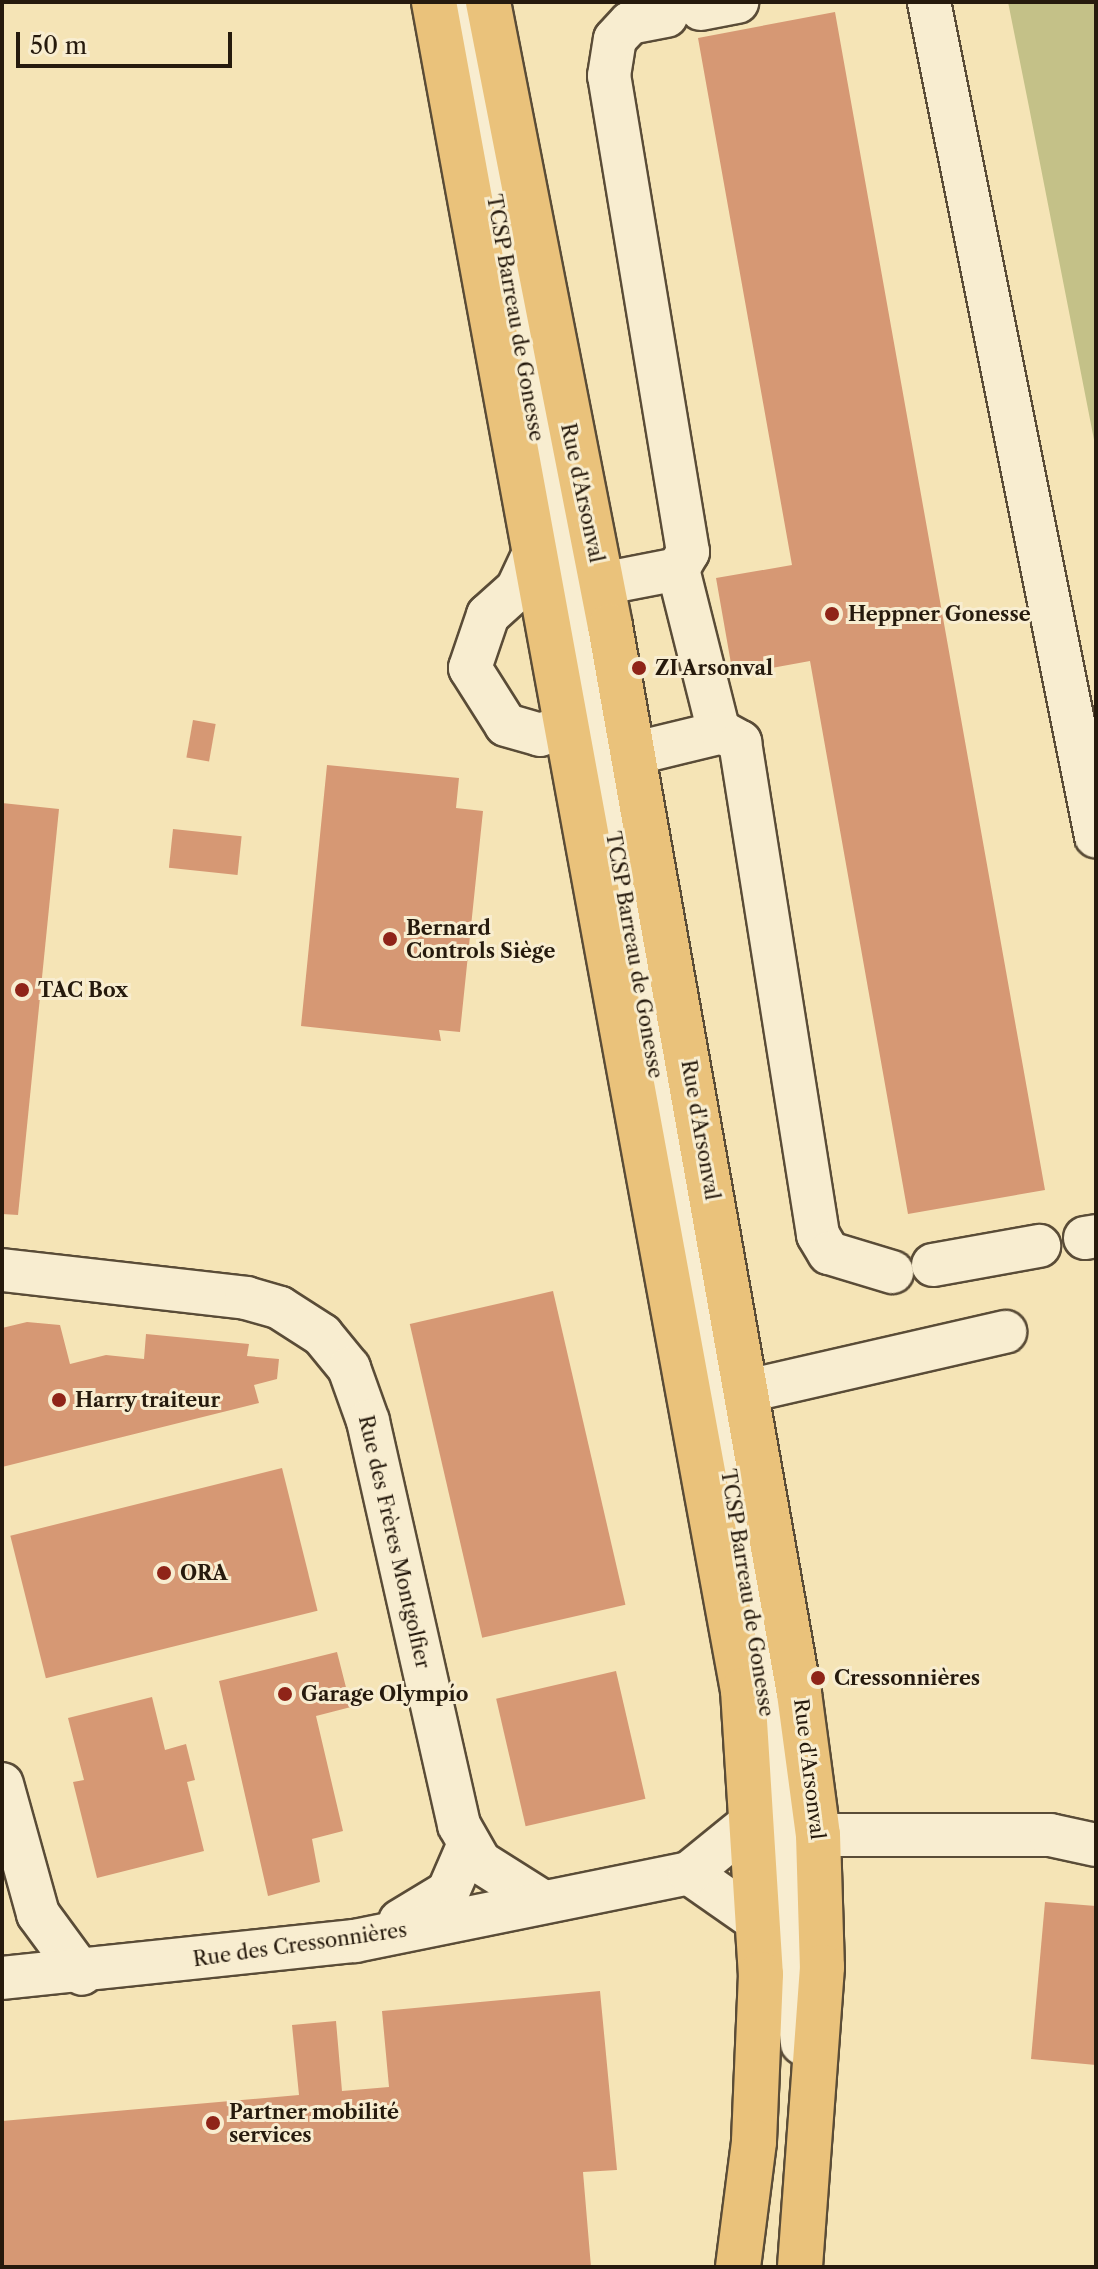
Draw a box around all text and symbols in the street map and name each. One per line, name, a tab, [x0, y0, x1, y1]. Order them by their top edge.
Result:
scale bar	[20, 16, 236, 66]
text: 50 m	[30, 31, 87, 60]
street label: TCSP Barreau de Gonesse	[481, 192, 549, 444]
street label: Rue d'Arsonval	[556, 421, 608, 565]
place label: Heppner Gonesse	[848, 602, 1031, 626]
marker: Heppner Gonesse	[823, 605, 841, 623]
place label: ZI Arsonval	[655, 656, 774, 680]
marker: ZI Arsonval	[630, 659, 648, 677]
street label: TCSP Barreau de Gonesse	[600, 829, 668, 1081]
place label: Bernard Controls Siège	[406, 916, 555, 963]
marker: Bernard Controls Siège	[381, 930, 399, 948]
place label: TAC Box	[38, 978, 128, 1002]
marker: TAC Box	[13, 981, 31, 999]
street label: Rue d'Arsonval	[676, 1058, 724, 1202]
place label: Harry traiteur	[75, 1388, 221, 1412]
marker: Harry traiteur	[50, 1391, 68, 1409]
street label: Rue des Frères Montgolfier	[353, 1413, 435, 1671]
street label: TCSP Barreau de Gonesse	[716, 1467, 778, 1719]
place label: ORA	[180, 1561, 228, 1585]
marker: ORA	[155, 1564, 173, 1582]
place label: Cressonnières	[834, 1666, 980, 1690]
marker: Cressonnières	[809, 1669, 827, 1687]
place label: Garage Olympío	[301, 1682, 468, 1706]
marker: Garage Olympío	[276, 1685, 294, 1703]
street label: Rue d'Arsonval	[788, 1697, 830, 1841]
street label: Rue des Cressonnières	[192, 1918, 408, 1972]
place label: Partner mobilité services	[229, 2100, 399, 2147]
marker: Partner mobilité services	[204, 2114, 222, 2132]

